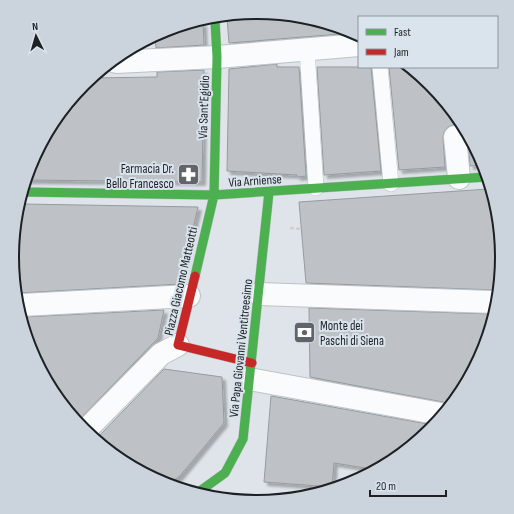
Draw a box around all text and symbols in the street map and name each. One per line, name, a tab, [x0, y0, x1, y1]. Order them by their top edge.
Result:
north arrow	[16, 16, 56, 56]
legend	[358, 16, 498, 68]
text: N	[32, 20, 39, 33]
text: Fast	[394, 25, 411, 40]
text: Jam	[393, 45, 409, 60]
street label: Via Sant'Egidio	[195, 75, 213, 139]
place label: Farmacia Dr. Bello Francesco	[106, 161, 174, 192]
pharmacy icon: Farmacia Dr. Bello Francesco	[176, 162, 202, 188]
street label: Via Arniense	[228, 171, 282, 191]
street label: Piazza Giacomo Matteotti	[161, 225, 201, 337]
street label: Via Papa Giovanni Ventitreesimo	[226, 278, 256, 418]
place label: Monte dei Paschi di Siena	[320, 318, 384, 349]
bank icon: Monte dei Paschi di Siena	[291, 319, 317, 345]
scale bar	[370, 472, 446, 498]
text: 20 m	[376, 479, 396, 494]

